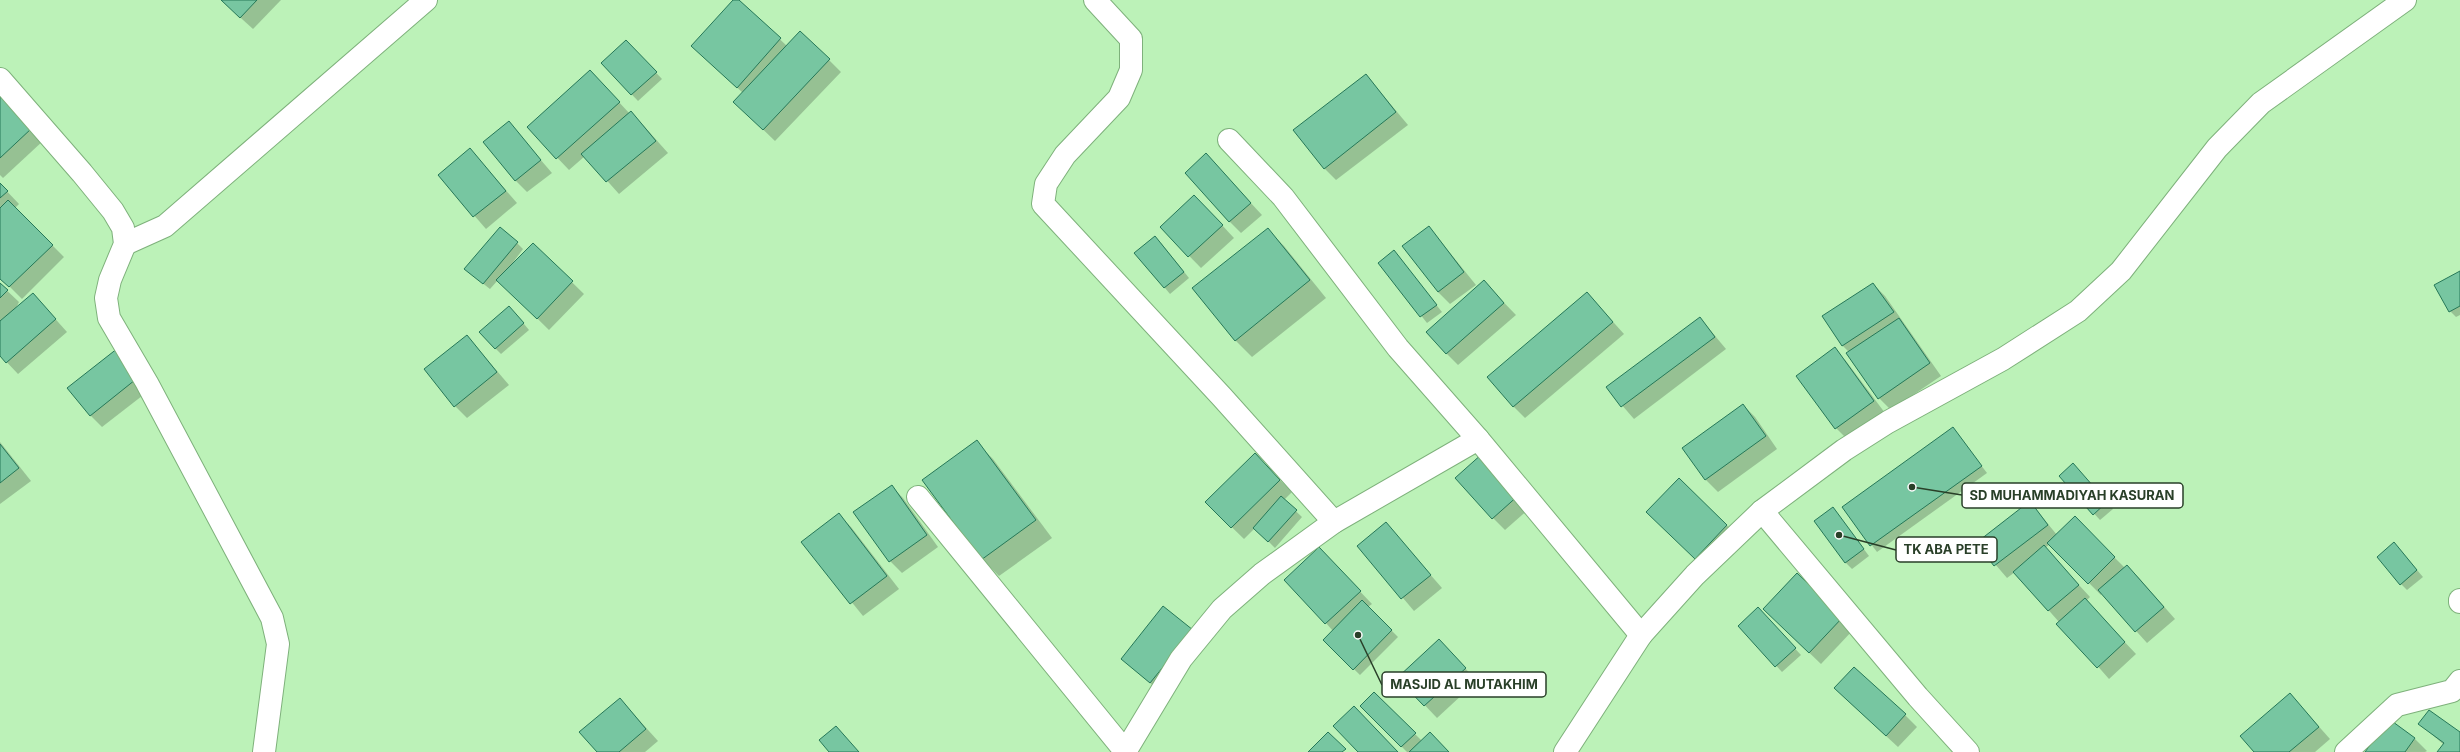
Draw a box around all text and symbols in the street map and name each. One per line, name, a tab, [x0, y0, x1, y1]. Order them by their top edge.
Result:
callout: SD MUHAMMADIYAH KASURAN	[1962, 483, 2183, 508]
text: SD MUHAMMADIYAH KASURAN	[1969, 487, 2175, 503]
callout: TK ABA PETE	[1896, 537, 1997, 562]
text: TK ABA PETE	[1903, 541, 1989, 557]
callout: MASJID AL MUTAKHIM	[1382, 672, 1546, 697]
text: MASJID AL MUTAKHIM	[1390, 676, 1538, 692]

